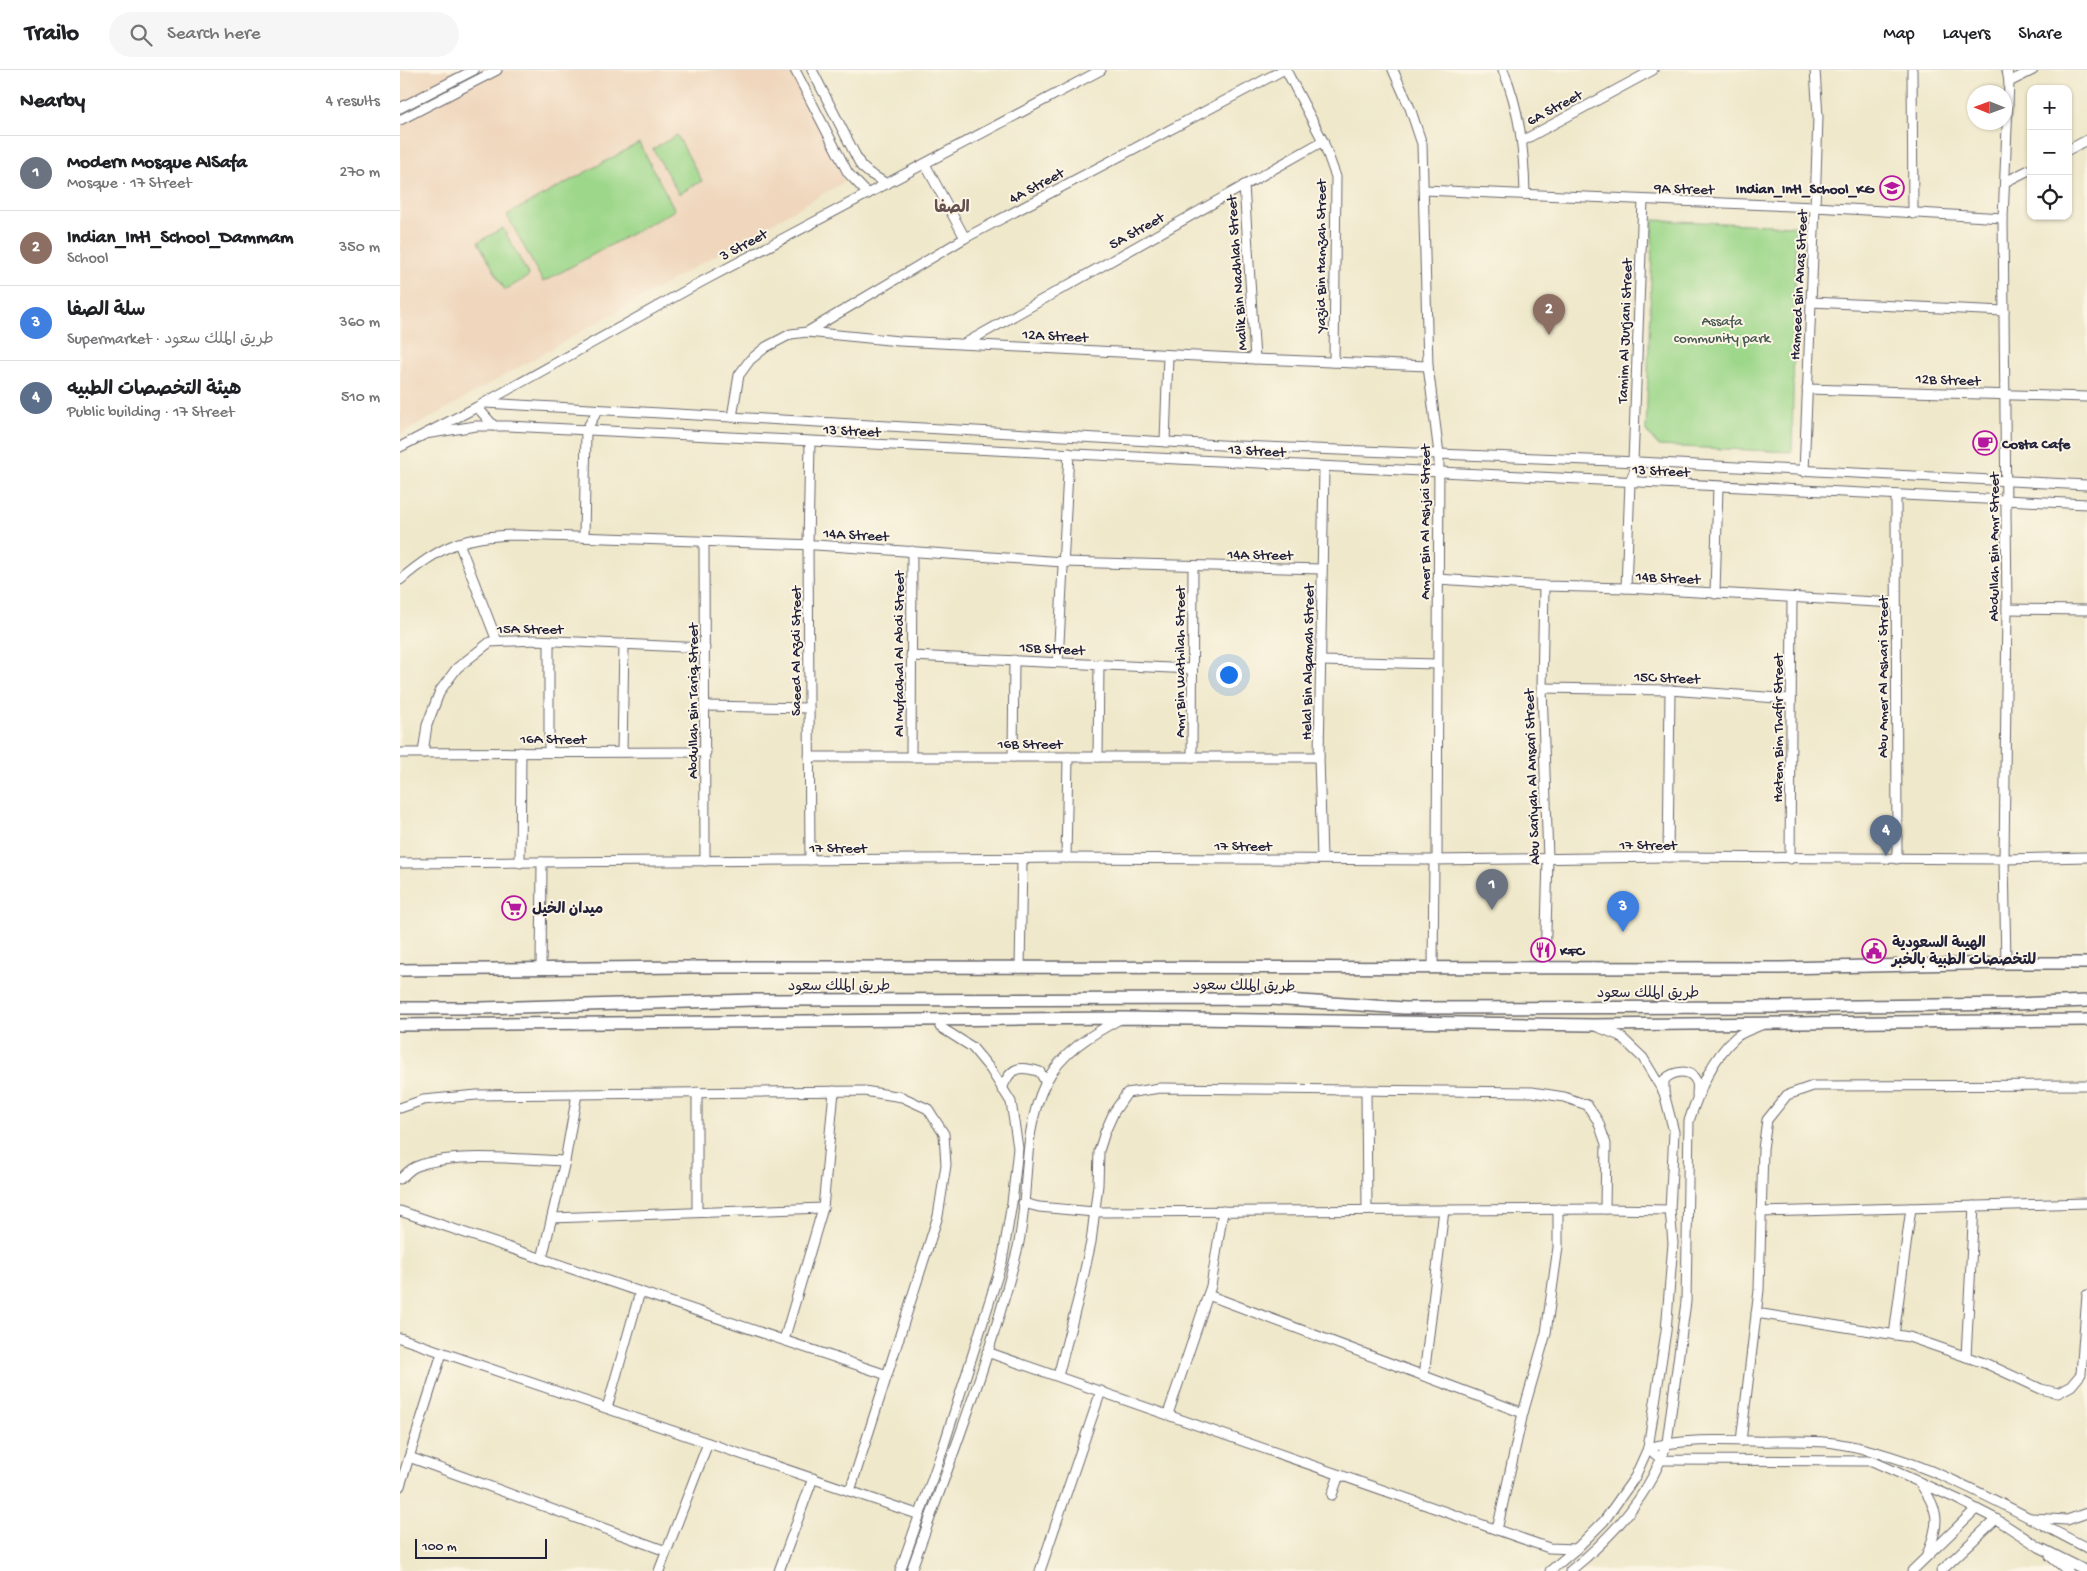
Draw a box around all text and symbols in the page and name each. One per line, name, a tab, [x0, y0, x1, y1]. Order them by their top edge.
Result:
search box	[109, 12, 459, 57]
text: Trailo	[25, 20, 79, 49]
icon: search	[127, 21, 155, 49]
text: Search here	[167, 23, 261, 46]
text: Map	[1883, 24, 1915, 45]
text: Layers	[1943, 24, 1990, 45]
text: Share	[2018, 24, 2062, 45]
north arrow	[1967, 85, 2012, 130]
map controls	[2027, 85, 2072, 220]
button: +	[2027, 85, 2072, 130]
street label: 6A Street	[1524, 86, 1587, 131]
text: Nearby	[20, 90, 85, 115]
text: 4 results	[325, 93, 380, 112]
button: −	[2027, 130, 2072, 175]
text: Modern Mosque AlSafa	[67, 152, 247, 175]
text: 1	[33, 164, 39, 183]
text: 270 m	[340, 164, 380, 183]
street label: 4A Street	[1006, 164, 1069, 209]
text: Mosque · 17 Street	[67, 175, 191, 194]
school or university icon: Indian_Intl_School_KG	[1879, 175, 1905, 201]
button: locate	[2027, 175, 2072, 220]
street label: Yazid Bin Hamzah Street	[1313, 178, 1331, 335]
street label: 9A Street	[1653, 180, 1716, 200]
place label: Indian_Intl_School_KG	[1736, 181, 1876, 199]
street label: Malik Bin Nadhlah Street	[1223, 193, 1252, 351]
district label: الصفا	[934, 199, 970, 219]
street label: 5A Street	[1106, 208, 1169, 254]
street label: Hameed Bin Anas Street	[1787, 208, 1813, 361]
street label: 3 Street	[716, 225, 772, 266]
text: Indian_Intl_School_Dammam	[67, 227, 294, 250]
text: 2	[32, 239, 40, 258]
text: 350 m	[339, 239, 380, 258]
text: School	[67, 250, 109, 269]
street label: Tamim Al Jurjani Street	[1614, 257, 1638, 405]
pin: 2	[1533, 294, 1565, 335]
text: سلة الصفا	[67, 300, 145, 323]
park label: Assafa community park	[1674, 313, 1771, 348]
text: 3	[32, 314, 40, 333]
text: 360 m	[339, 314, 380, 333]
street label: 12A Street	[1021, 326, 1090, 348]
text: Supermarket · طريق الملك سعود	[67, 331, 274, 350]
street label: 12B Street	[1914, 371, 1982, 391]
text: هيئة التخصصات الطبيه	[67, 379, 241, 402]
text: 4	[32, 389, 40, 408]
text: 510 m	[341, 389, 380, 408]
text: Public building · 17 Street	[67, 404, 234, 423]
street label: 13 Street	[822, 421, 883, 443]
cafe icon: Costa Cafe	[1972, 430, 1998, 456]
place label: Costa Cafe	[2001, 436, 2071, 454]
street label: 13 Street	[1227, 441, 1288, 463]
street label: Amer Bin Al Ashjai Street	[1417, 442, 1435, 600]
street label: 13 Street	[1631, 461, 1692, 483]
street label: Abdullah Bin Amr Street	[1986, 471, 2004, 622]
street label: 14A Street	[822, 525, 891, 547]
street label: 14A Street	[1226, 546, 1295, 566]
street label: 14B Street	[1634, 568, 1702, 590]
street label: Al Mufadhal Al Abdi Street	[891, 569, 909, 737]
street label: Helal Bin Alqamah Street	[1299, 582, 1319, 740]
street label: Saeed Al Azdi Street	[788, 584, 806, 716]
street label: Amr Bin Wathilah Street	[1172, 584, 1190, 738]
street label: Abu Amer Al Ashari Street	[1875, 594, 1893, 758]
street label: 15A Street	[496, 621, 565, 639]
street label: Abdullah Bin Tariq Street	[685, 621, 703, 779]
street label: 15B Street	[1018, 639, 1087, 661]
street label: Hatem Bim Thafir Street	[1770, 652, 1788, 802]
your location	[1216, 662, 1242, 688]
street label: 15C Street	[1633, 669, 1702, 689]
street label: Abu Sariyah Al Ansari Street	[1521, 687, 1545, 865]
street label: 16A Street	[519, 731, 588, 749]
street label: 16B Street	[997, 736, 1064, 754]
pin: 4	[1870, 815, 1902, 856]
street label: 17 Street	[1618, 837, 1679, 855]
street label: 17 Street	[1213, 838, 1274, 856]
street label: 17 Street	[808, 840, 869, 858]
pin: 1	[1476, 869, 1508, 910]
pin: 3	[1607, 891, 1639, 932]
supermarket icon: ميدان الخيل	[501, 895, 527, 921]
place label: ميدان الخيل	[532, 901, 603, 919]
place label: الهيىة السعودية للتخصصات الطبية بالخبر	[1890, 934, 2036, 970]
restaurant icon: KFC	[1530, 937, 1556, 963]
public building icon: الهيىة السعودية للتخصصات الطبية بالخبر	[1861, 938, 1887, 964]
place label: KFC	[1559, 943, 1586, 961]
street label: طريق الملك سعود	[1192, 977, 1295, 997]
street label: طريق الملك سعود	[788, 978, 890, 996]
street label: طريق الملك سعود	[1597, 985, 1699, 1003]
scale bar	[415, 1536, 548, 1559]
text: 100 m	[422, 1539, 457, 1556]

